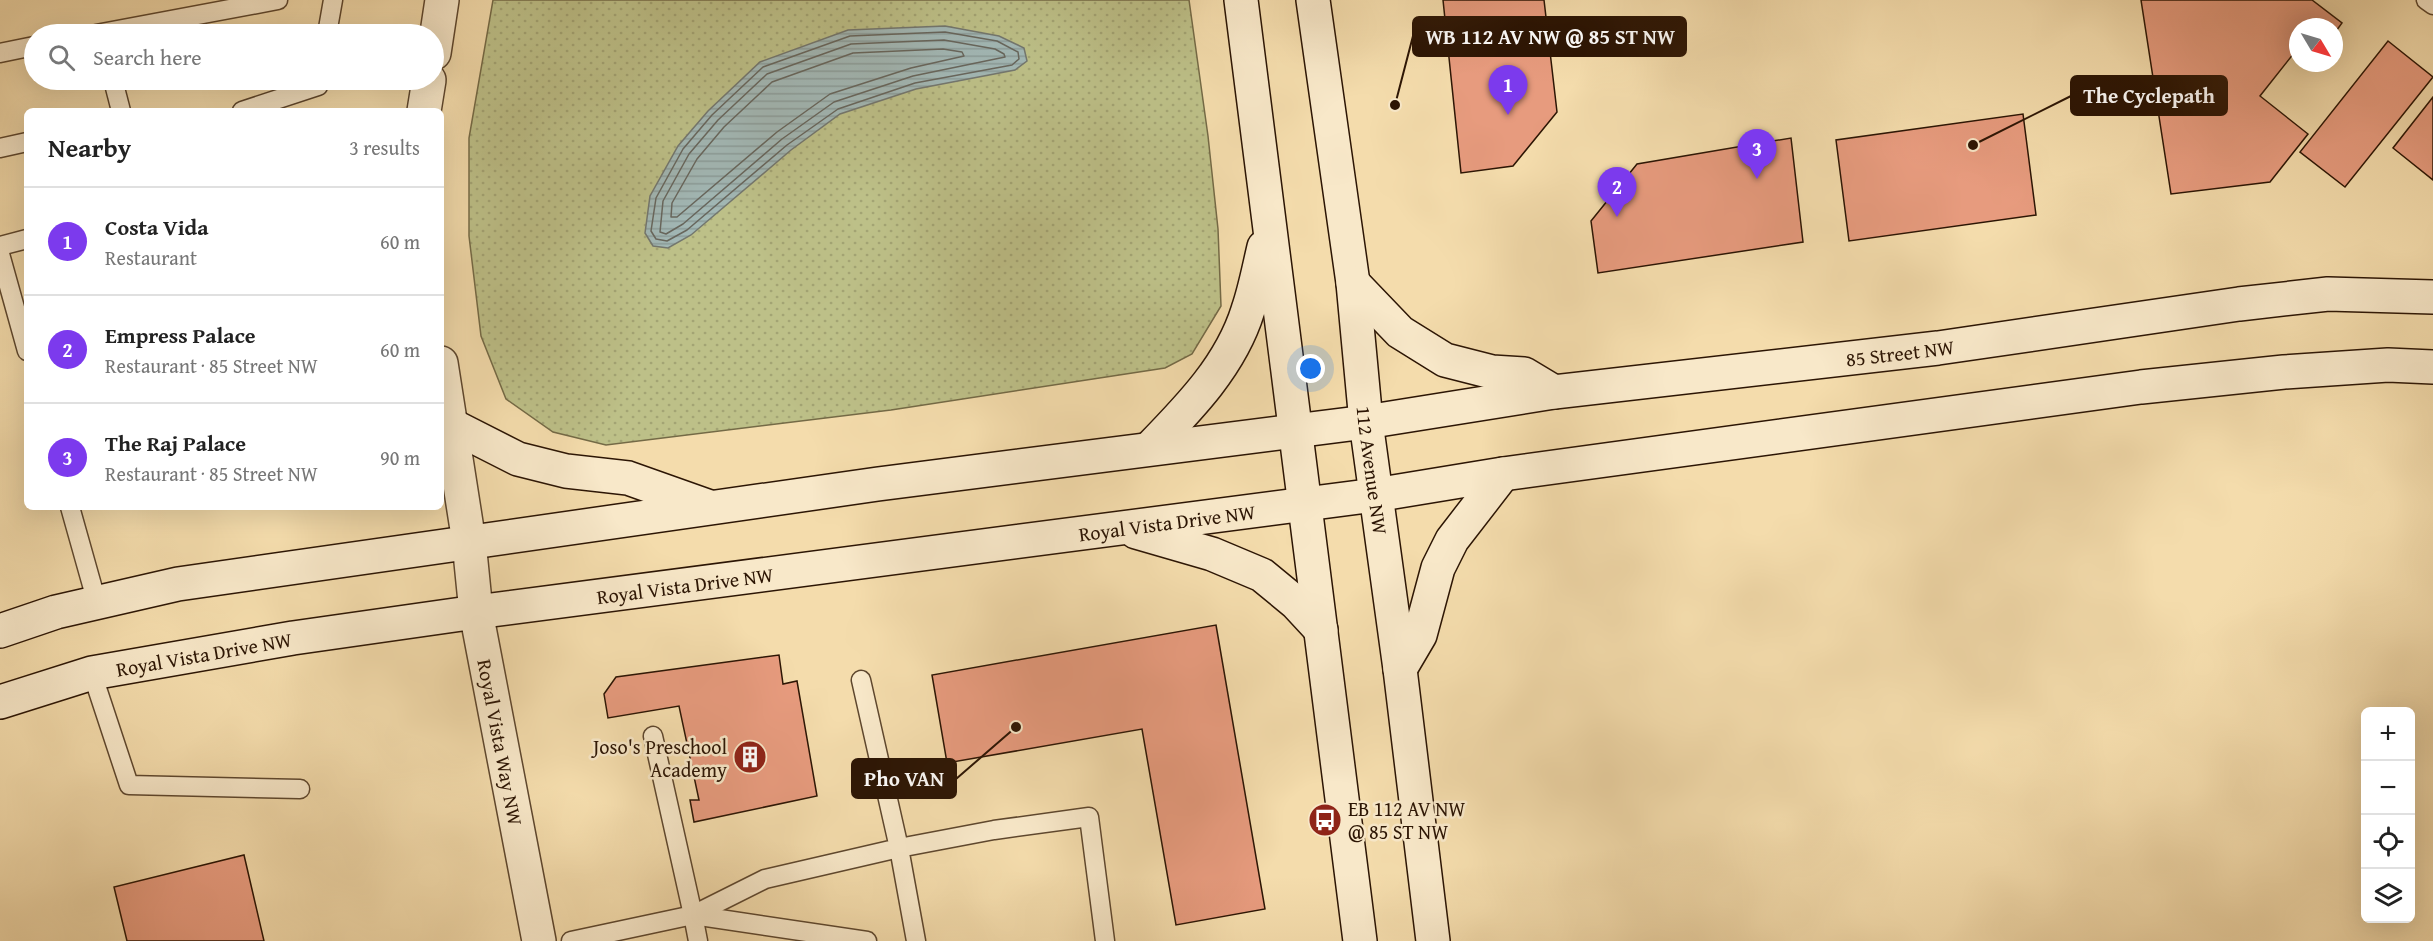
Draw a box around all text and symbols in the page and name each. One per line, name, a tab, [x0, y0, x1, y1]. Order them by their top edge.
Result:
callout: WB 112 AV NW @ 85 ST NW	[1413, 17, 1686, 56]
north arrow	[2289, 18, 2343, 72]
text: WB 112 AV NW @ 85 ST NW	[1425, 21, 1675, 52]
search box	[24, 24, 444, 90]
icon: search	[45, 41, 78, 74]
text: Search here	[93, 41, 202, 73]
pin: 1	[1488, 66, 1528, 115]
callout: The Cyclepath	[2071, 76, 2227, 115]
text: The Cyclepath	[2083, 80, 2215, 111]
text: Nearby	[48, 128, 131, 167]
pin: 3	[1738, 130, 1776, 179]
text: 3 results	[349, 133, 420, 162]
pin: 2	[1598, 168, 1636, 217]
text: Costa Vida	[105, 211, 209, 243]
text: 1	[62, 227, 73, 256]
text: 60 m	[380, 227, 420, 256]
text: Restaurant	[105, 243, 197, 272]
text: Empress Palace	[105, 319, 256, 351]
street label: 85 Street NW	[1844, 331, 1956, 373]
text: 2	[62, 335, 73, 364]
text: 60 m	[380, 335, 420, 364]
text: Restaurant · 85 Street NW	[105, 351, 318, 380]
your location	[1296, 354, 1325, 383]
street label: 112 Avenue NW	[1350, 405, 1396, 536]
text: The Raj Palace	[105, 427, 246, 459]
text: 3	[62, 443, 73, 472]
text: 90 m	[380, 443, 420, 472]
text: Restaurant · 85 Street NW	[105, 459, 318, 488]
street label: Royal Vista Drive NW	[1077, 496, 1257, 548]
street label: Royal Vista Drive NW	[595, 559, 775, 611]
street label: Royal Vista Drive NW	[114, 624, 294, 683]
street label: Royal Vista Way NW	[471, 657, 531, 828]
map controls	[2361, 707, 2415, 923]
button: +	[2361, 707, 2415, 761]
place label: Joso's Preschool Academy	[590, 732, 727, 784]
building icon: Joso's Preschool Academy	[732, 739, 768, 775]
callout: Pho VAN	[852, 759, 956, 798]
button: −	[2361, 761, 2415, 815]
text: Pho VAN	[864, 763, 944, 794]
place label: EB 112 AV NW @ 85 ST NW	[1348, 794, 1465, 846]
bus stop icon: EB 112 AV NW @ 85 ST NW	[1307, 802, 1343, 838]
button: locate	[2361, 815, 2415, 869]
button: layers	[2361, 869, 2415, 923]

